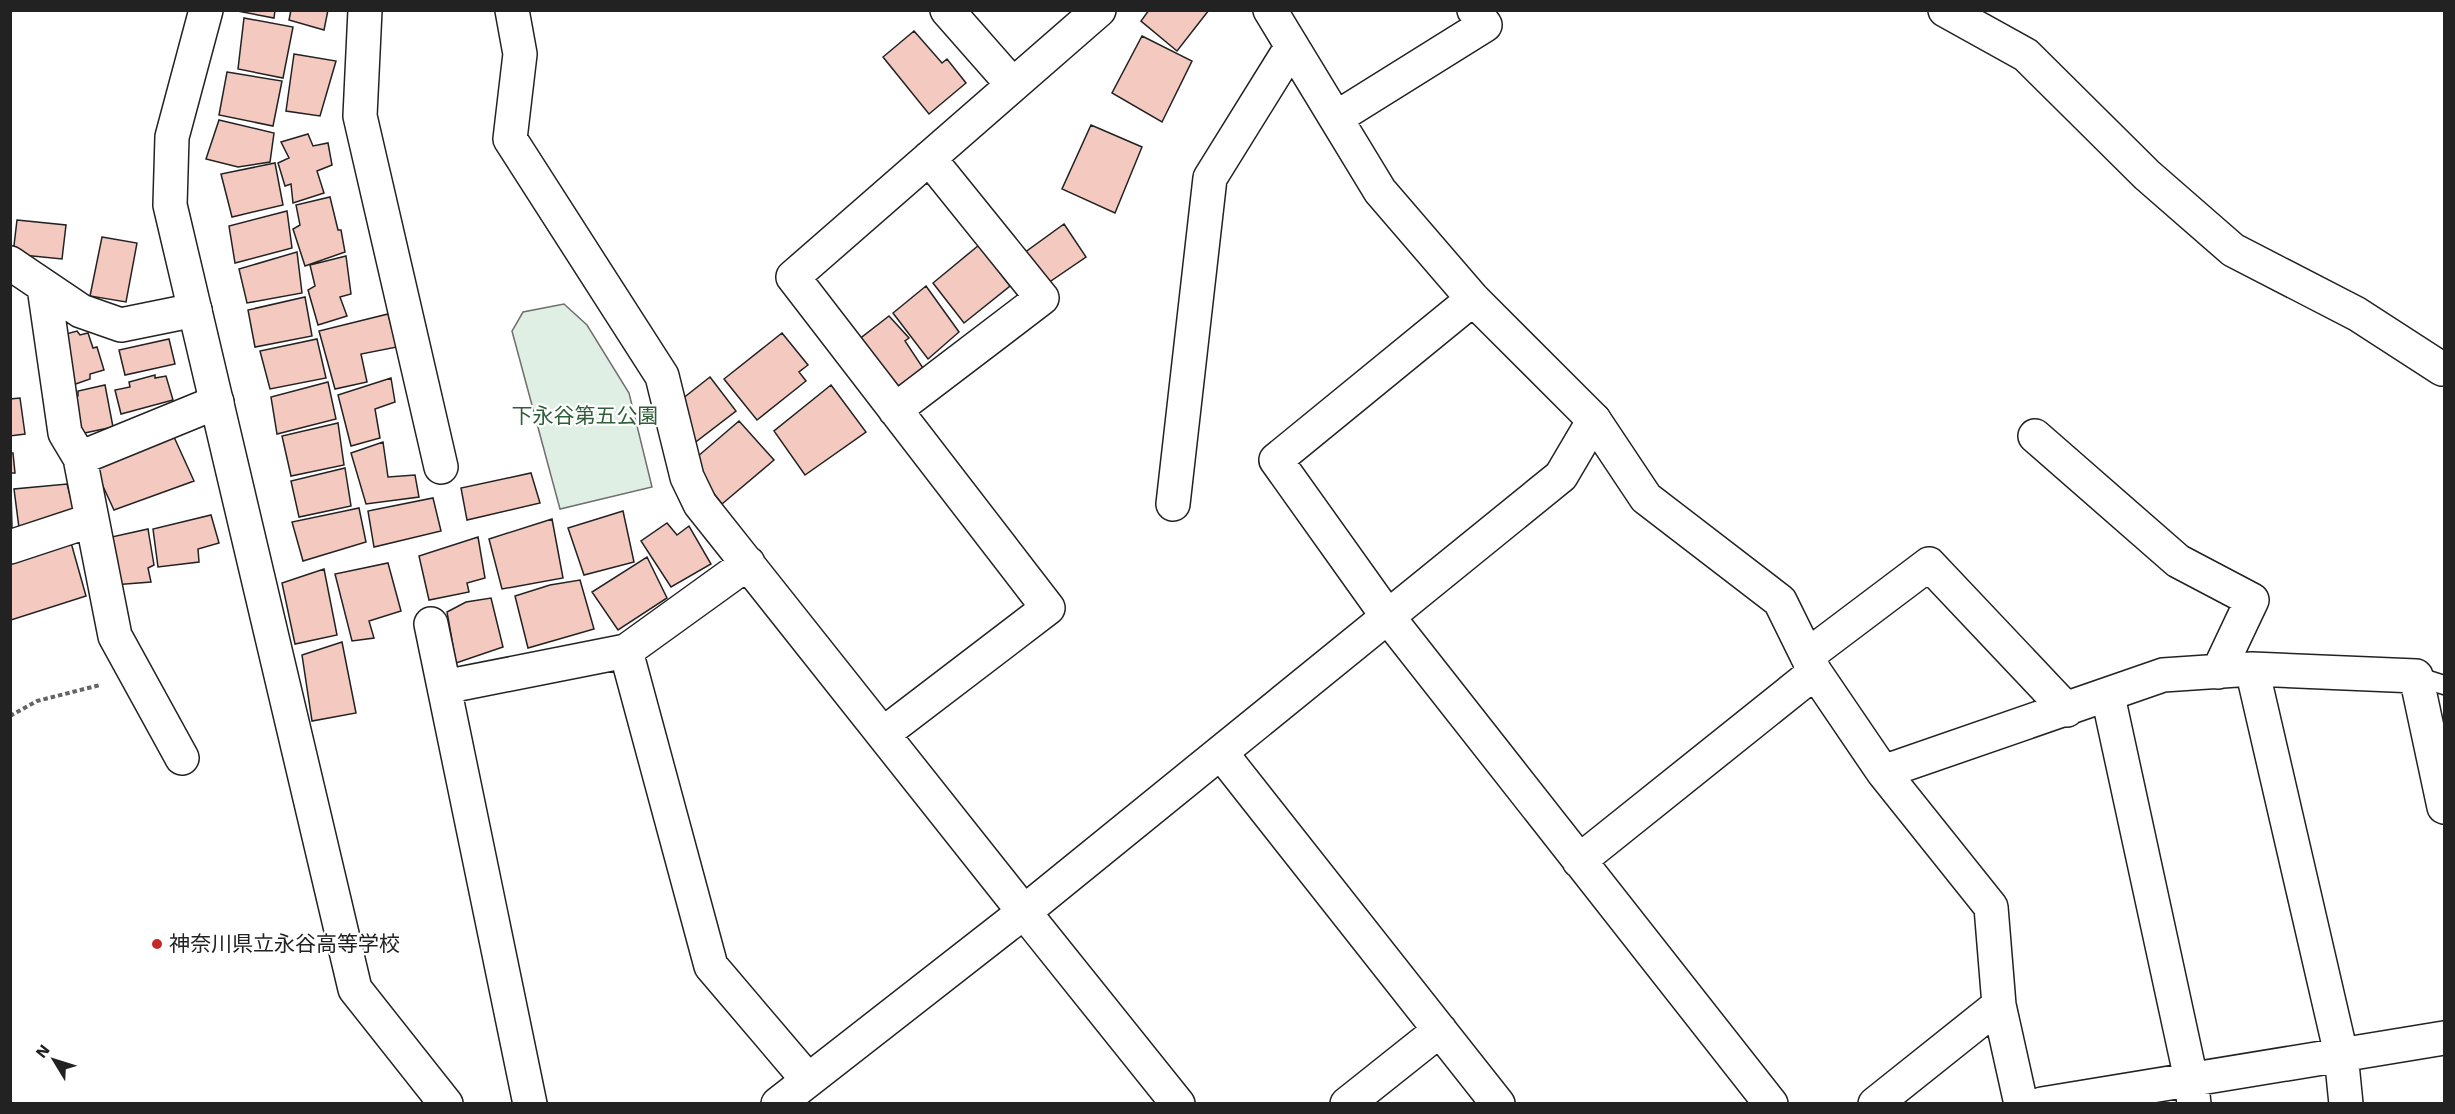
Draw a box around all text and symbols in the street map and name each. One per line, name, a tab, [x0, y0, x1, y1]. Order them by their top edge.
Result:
park label: 下永谷第五公園	[512, 403, 659, 428]
place label: 神奈川県立永谷高等学校	[169, 931, 400, 956]
marker: 神奈川県立永谷高等学校	[150, 937, 164, 951]
north arrow	[24, 1030, 84, 1090]
text: N	[31, 1041, 54, 1062]

